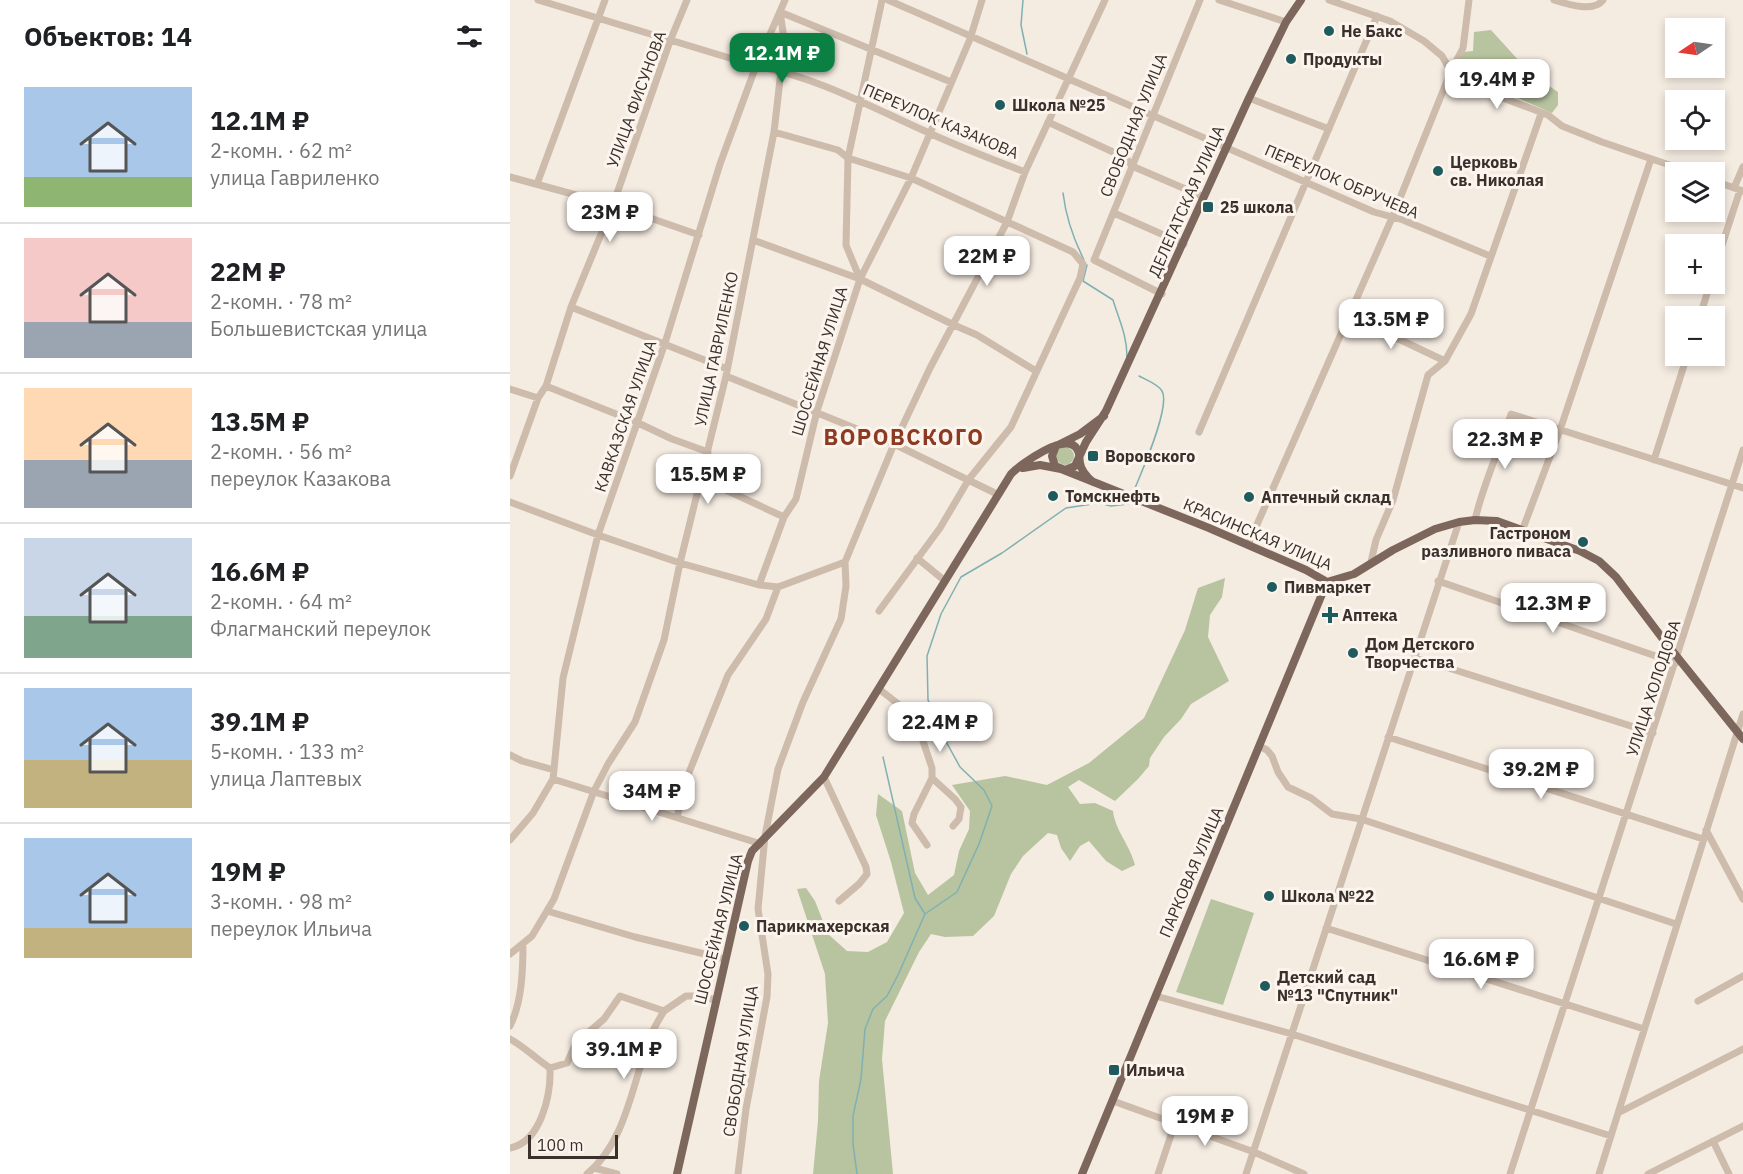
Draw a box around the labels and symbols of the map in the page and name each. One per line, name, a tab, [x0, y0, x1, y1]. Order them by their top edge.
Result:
north arrow	[1665, 18, 1725, 78]
place label: Не Бакс	[1341, 21, 1403, 41]
marker: Не Бакс	[1322, 24, 1336, 38]
street label: УЛИЦА ФИСУНОВА	[602, 28, 670, 170]
pin: 12.1M ₽	[727, 33, 837, 84]
place label: Продукты	[1303, 49, 1382, 69]
street label: СВОБОДНАЯ УЛИЦА	[1095, 50, 1171, 200]
marker: Продукты	[1284, 52, 1298, 66]
pin: 19.4M ₽	[1442, 59, 1552, 110]
street label: ПЕРЕУЛОК КАЗАКОВА	[860, 79, 1022, 163]
place label: Школа №25	[1012, 95, 1106, 115]
marker: Школа №25	[993, 98, 1007, 112]
street label: ДЕЛЕГАТСКАЯ УЛИЦА	[1144, 122, 1228, 280]
street label: ПЕРЕУЛОК ОБРУЧЕВА	[1262, 139, 1422, 223]
place label: Церковь св. Николая	[1450, 152, 1544, 190]
marker: Церковь св. Николая	[1431, 164, 1445, 178]
pin: 23M ₽	[568, 192, 652, 243]
place label: 25 школа	[1220, 197, 1294, 217]
marker: 25 школа	[1201, 200, 1215, 214]
pin: 22M ₽	[945, 236, 1029, 287]
street label: УЛИЦА ГАВРИЛЕНКО	[690, 270, 742, 428]
street label: ШОССЕЙНАЯ УЛИЦА	[787, 284, 851, 438]
pin: 13.5M ₽	[1336, 299, 1446, 350]
street label: КАВКАЗСКАЯ УЛИЦА	[590, 337, 660, 495]
pin: 22.3M ₽	[1450, 419, 1560, 470]
district label: ВОРОВСКОГО	[823, 422, 985, 451]
place label: Воровского	[1105, 446, 1195, 466]
marker: Воровского	[1086, 449, 1100, 463]
pin: 15.5M ₽	[653, 454, 763, 505]
place label: Томскнефть	[1065, 486, 1160, 506]
place label: Аптечный склад	[1261, 487, 1392, 507]
marker: Томскнефть	[1046, 489, 1060, 503]
marker: Аптечный склад	[1242, 490, 1256, 504]
street label: КРАСИНСКАЯ УЛИЦА	[1181, 494, 1335, 574]
place label: Гастроном разливного пиваса	[1421, 523, 1571, 561]
marker: Гастроном разливного пиваса	[1576, 535, 1590, 549]
place label: Пивмаркет	[1284, 577, 1371, 597]
marker: Пивмаркет	[1265, 580, 1279, 594]
pin: 12.3M ₽	[1498, 583, 1608, 634]
place label: Аптека	[1342, 605, 1398, 625]
marker: Аптека	[1323, 608, 1337, 622]
street label: УЛИЦА ХОЛОДОВА	[1621, 617, 1685, 759]
place label: Дом Детского Творчества	[1365, 634, 1474, 672]
marker: Дом Детского Творчества	[1346, 646, 1360, 660]
pin: 22.4M ₽	[885, 702, 995, 753]
pin: 39.2M ₽	[1486, 749, 1596, 800]
pin: 34M ₽	[610, 771, 694, 822]
street label: ПАРКОВАЯ УЛИЦА	[1154, 804, 1228, 940]
street label: ШОССЕЙНАЯ УЛИЦА	[689, 851, 747, 1007]
place label: Школа №22	[1281, 886, 1374, 906]
marker: Школа №22	[1262, 889, 1276, 903]
place label: Парикмахерская	[756, 916, 890, 936]
marker: Парикмахерская	[737, 919, 751, 933]
pin: 16.6M ₽	[1426, 939, 1536, 990]
place label: Детский сад №13 "Спутник"	[1277, 967, 1398, 1005]
marker: Детский сад №13 "Спутник"	[1258, 979, 1272, 993]
street label: СВОБОДНАЯ УЛИЦА	[718, 984, 762, 1138]
pin: 39.1M ₽	[569, 1029, 679, 1080]
place label: Ильича	[1126, 1060, 1184, 1080]
marker: Ильича	[1107, 1063, 1121, 1077]
pin: 19M ₽	[1163, 1096, 1247, 1147]
scale bar	[528, 1132, 618, 1160]

